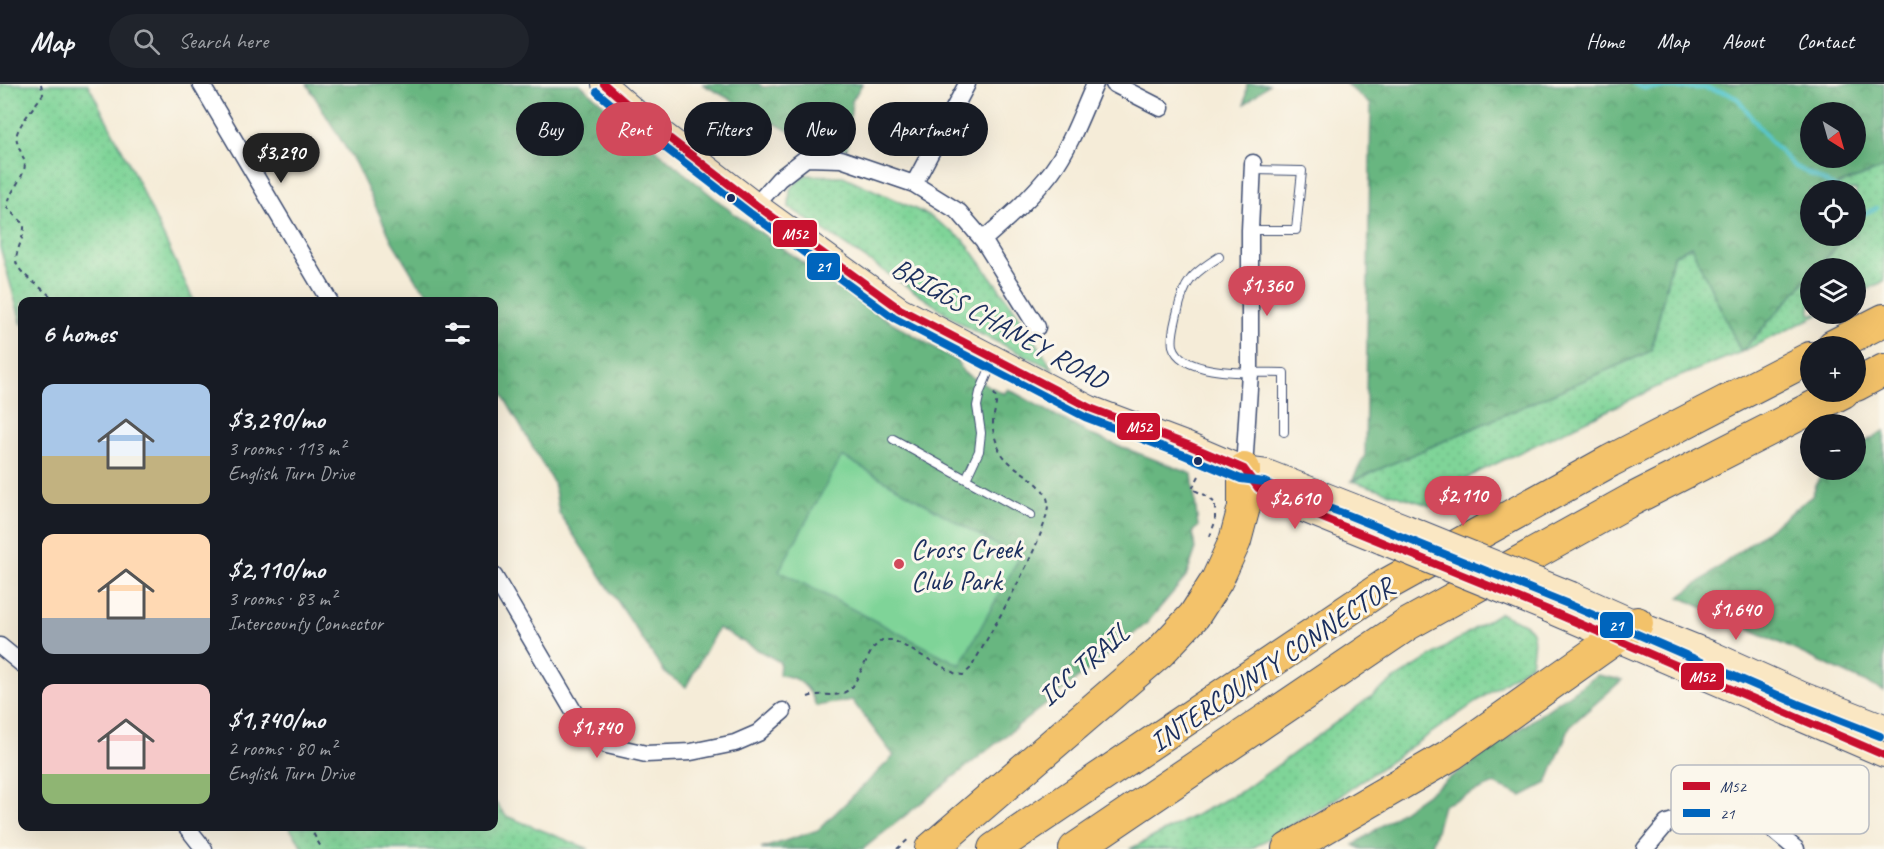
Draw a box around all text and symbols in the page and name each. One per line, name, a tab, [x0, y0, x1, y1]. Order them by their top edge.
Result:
search box	[109, 14, 529, 68]
text: Map	[30, 24, 73, 59]
icon: search	[130, 25, 163, 58]
text: Search here	[178, 27, 268, 55]
text: Home	[1586, 28, 1624, 54]
text: Map	[1657, 28, 1689, 54]
text: About	[1722, 28, 1764, 54]
text: Contact	[1797, 28, 1854, 54]
chip: Buy	[516, 102, 584, 156]
chip: Rent	[596, 102, 672, 156]
chip: Filters	[684, 102, 772, 156]
chip: New	[784, 102, 856, 156]
chip: Apartment	[868, 102, 988, 156]
north arrow	[1800, 102, 1866, 168]
map controls	[1800, 102, 1866, 480]
pin: $3,290	[232, 133, 330, 184]
text: $3,290	[257, 140, 305, 165]
button: locate	[1800, 180, 1866, 246]
unlabelled marker	[725, 192, 737, 204]
line badge: M52	[772, 219, 818, 248]
text: M52	[782, 224, 810, 244]
street label: BRIGGS CHANEY ROAD	[886, 250, 1115, 398]
line badge: 21	[806, 252, 841, 281]
text: 21	[816, 257, 832, 277]
button: layers	[1800, 258, 1866, 324]
pin: $1,360	[1218, 266, 1316, 317]
text: $1,360	[1242, 273, 1292, 298]
text: 6 homes	[42, 317, 116, 350]
icon: filters	[441, 317, 474, 350]
button: +	[1800, 336, 1866, 402]
text: $3,290/mo	[228, 403, 325, 436]
icon: home	[90, 408, 162, 480]
line badge: M52	[1116, 412, 1161, 441]
button: −	[1800, 414, 1866, 480]
text: M52	[1126, 417, 1154, 437]
text: 3 rooms · 113 m²	[228, 436, 345, 461]
unlabelled marker	[1192, 455, 1204, 467]
text: English Turn Drive	[228, 461, 354, 486]
pin: $2,110	[1414, 476, 1512, 527]
pin: $2,610	[1246, 479, 1344, 530]
text: $2,110	[1439, 483, 1487, 508]
text: $2,610	[1270, 486, 1320, 511]
place label: Cross Creek Club Park	[911, 531, 1024, 598]
text: $2,110/mo	[228, 553, 325, 586]
marker: Cross Creek Club Park	[892, 557, 906, 571]
icon: home	[90, 558, 162, 630]
street label: INTERCOUNTY CONNECTOR	[1142, 568, 1403, 759]
text: 3 rooms · 83 m²	[228, 586, 336, 611]
pin: $1,640	[1687, 590, 1785, 641]
text: $1,640	[1711, 597, 1761, 622]
text: Intercounty Connector	[228, 611, 383, 636]
line badge: 21	[1599, 611, 1634, 639]
street label: ICC TRAIL	[1031, 615, 1136, 713]
text: 21	[1609, 616, 1625, 636]
line badge: M52	[1680, 662, 1725, 691]
text: M52	[1689, 667, 1717, 687]
text: $1,740/mo	[228, 703, 325, 736]
icon: home	[90, 708, 162, 780]
pin: $1,740	[548, 708, 646, 759]
text: $1,740	[573, 715, 621, 740]
text: 2 rooms · 80 m²	[228, 736, 336, 761]
text: English Turn Drive	[228, 761, 354, 786]
legend	[1671, 765, 1869, 834]
text: M52	[1720, 777, 1748, 797]
text: 21	[1720, 804, 1735, 824]

